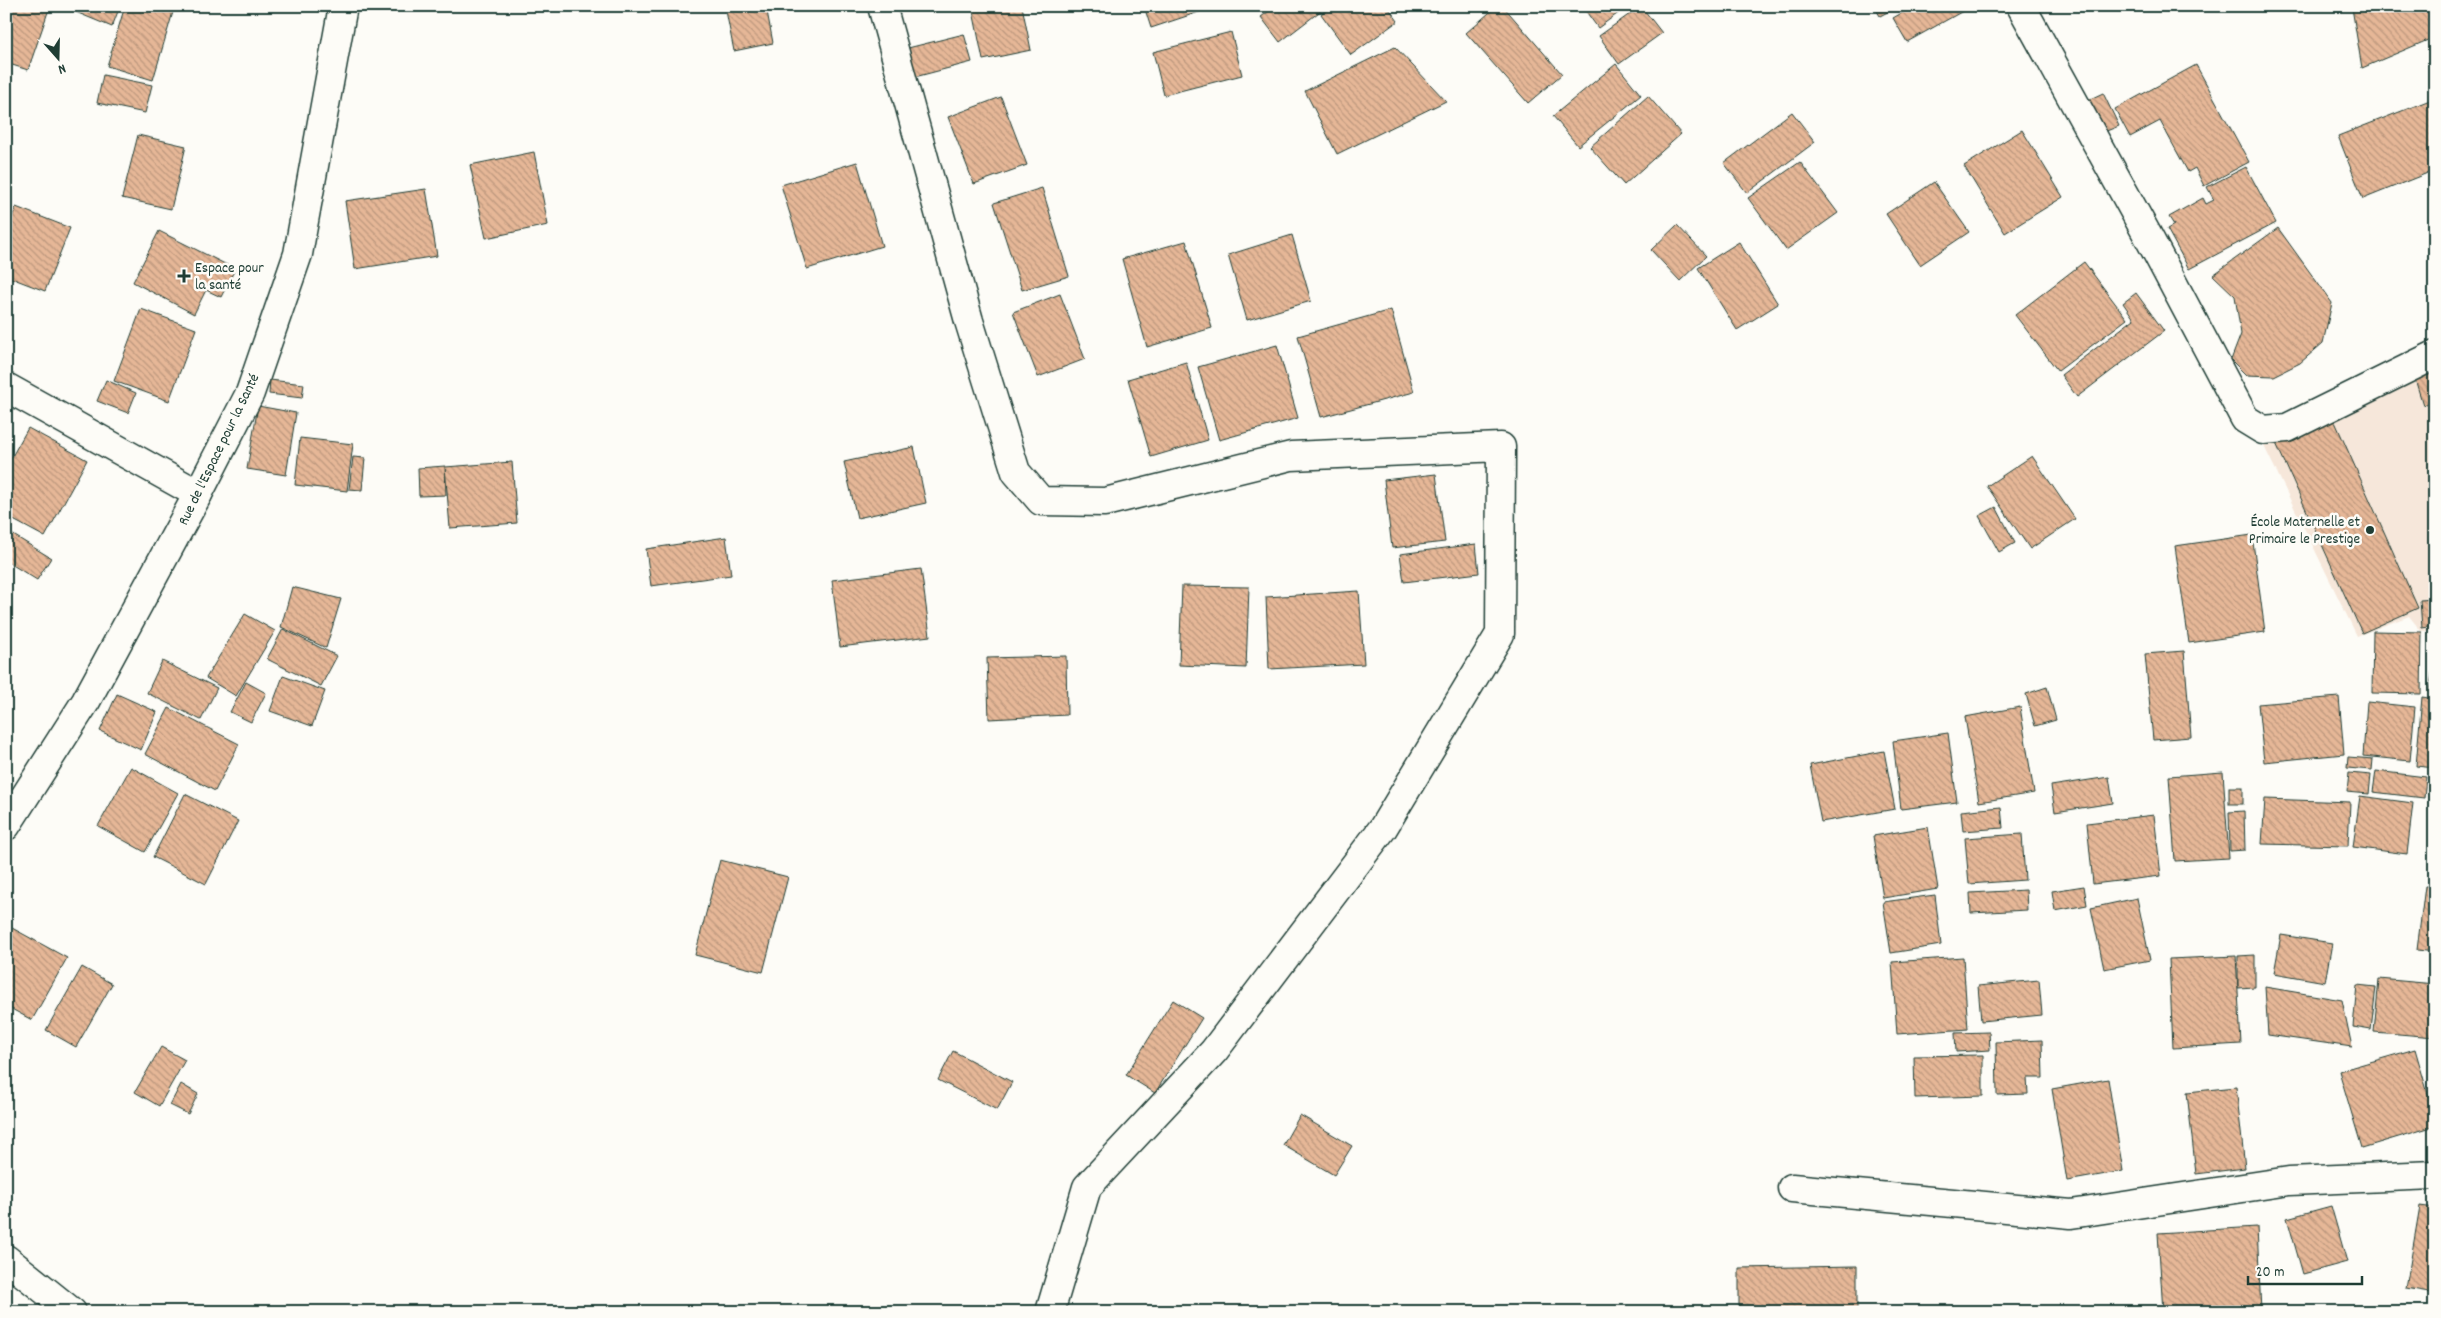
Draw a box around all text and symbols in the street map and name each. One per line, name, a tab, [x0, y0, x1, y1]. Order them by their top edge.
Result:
north arrow	[32, 32, 82, 82]
text: N	[55, 58, 68, 79]
place label: Espace pour la santé	[195, 258, 264, 297]
marker: Espace pour la santé	[177, 269, 191, 283]
street label: Rue de l'Espace pour la Santé	[173, 370, 266, 529]
place label: École Maternelle et Primaire le Prestige	[2249, 512, 2360, 551]
marker: École Maternelle et Primaire le Prestige	[2364, 524, 2376, 536]
scale bar	[2248, 1253, 2362, 1285]
text: 20 m	[2256, 1262, 2284, 1284]

